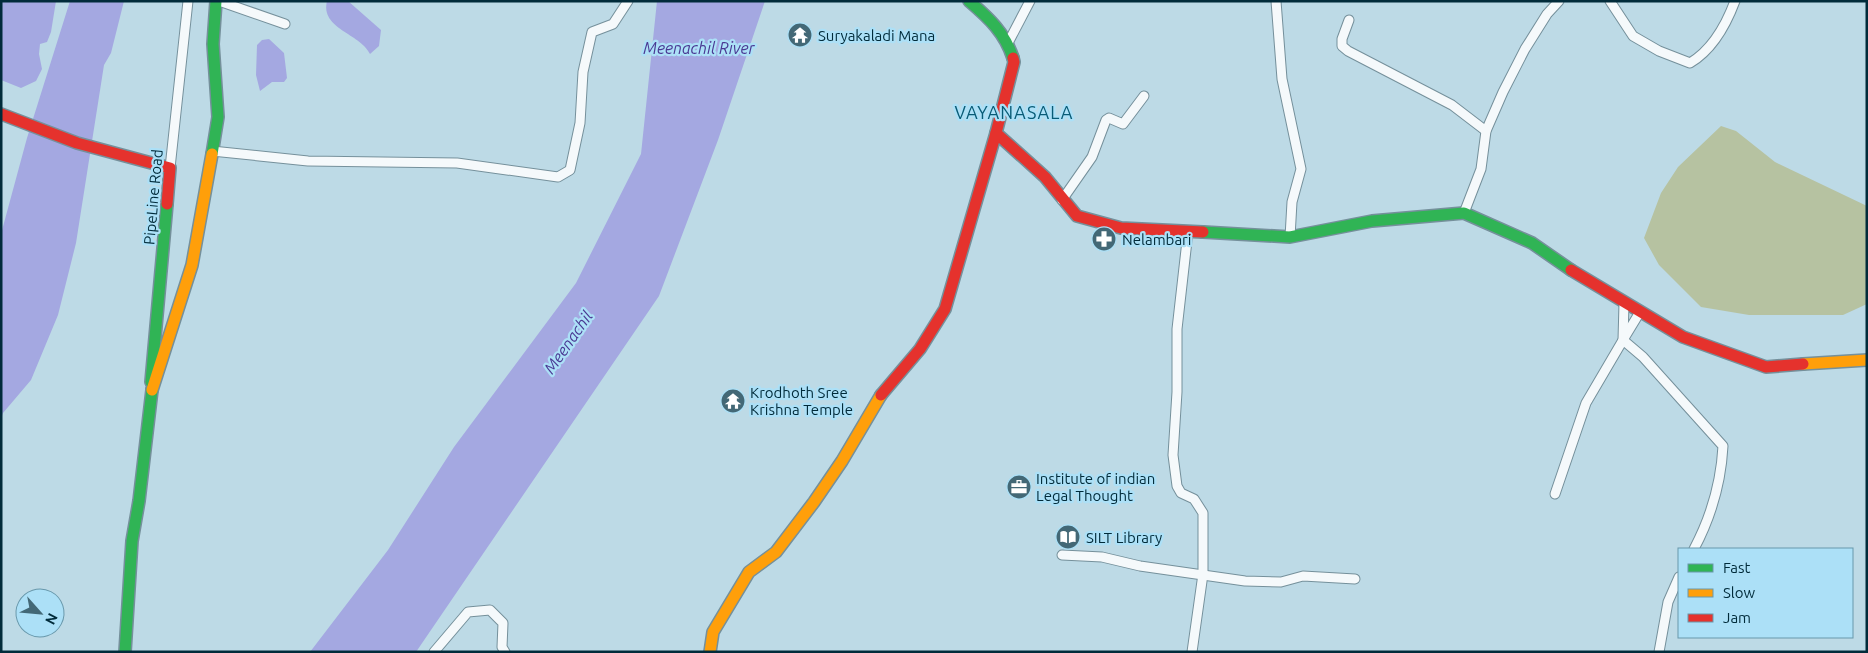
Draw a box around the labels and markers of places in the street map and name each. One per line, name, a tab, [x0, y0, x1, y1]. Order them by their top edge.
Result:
temple icon: Suryakaladi Mana	[787, 22, 813, 48]
place label: Suryakaladi Mana	[818, 27, 935, 44]
pharmacy icon: Nelambari	[1091, 226, 1117, 252]
place label: Nelambari	[1122, 231, 1191, 248]
place label: Krodhoth Sree Krishna Temple	[750, 384, 853, 418]
temple icon: Krodhoth Sree Krishna Temple	[720, 388, 746, 414]
place label: Institute of indian Legal Thought	[1036, 470, 1155, 504]
office icon: Institute of indian Legal Thought	[1006, 474, 1032, 500]
library icon: SILT Library	[1055, 524, 1081, 550]
place label: SILT Library	[1086, 529, 1162, 546]

